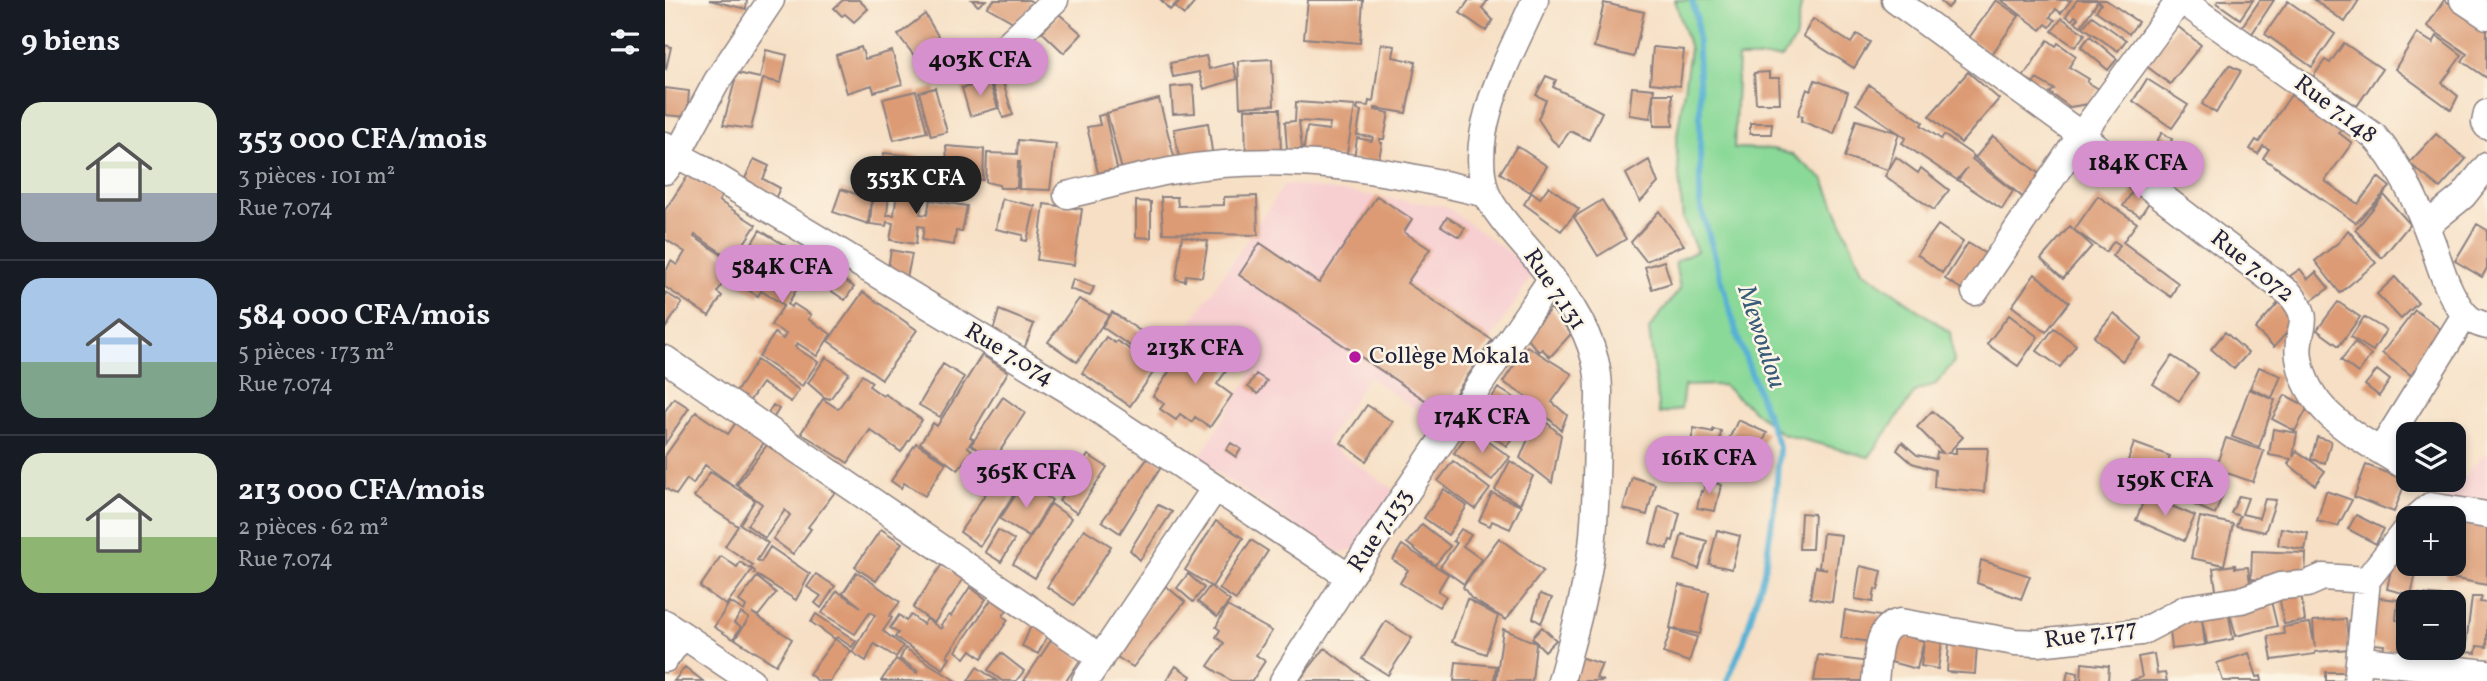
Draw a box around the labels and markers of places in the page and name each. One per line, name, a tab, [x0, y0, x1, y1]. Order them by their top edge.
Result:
pin: 403K CFA	[908, 38, 1052, 98]
pin: 184K CFA	[2066, 142, 2210, 201]
pin: 353K CFA	[844, 156, 988, 216]
pin: 584K CFA	[710, 246, 854, 305]
pin: 213K CFA	[1123, 326, 1267, 386]
place label: Collège Mokala	[1369, 340, 1530, 374]
marker: Collège Mokala	[1347, 349, 1363, 365]
pin: 174K CFA	[1410, 396, 1554, 455]
pin: 161K CFA	[1637, 436, 1781, 496]
pin: 365K CFA	[954, 450, 1098, 510]
pin: 159K CFA	[2093, 458, 2237, 518]

